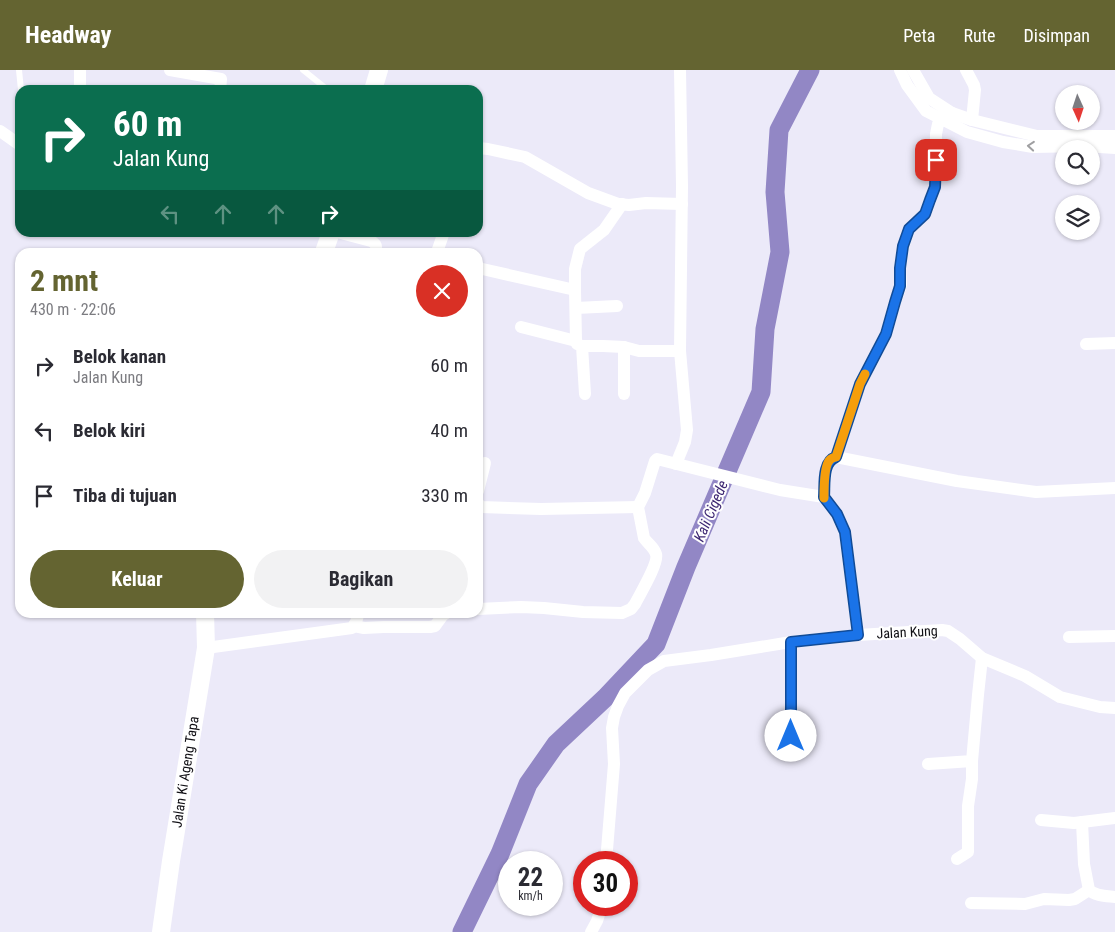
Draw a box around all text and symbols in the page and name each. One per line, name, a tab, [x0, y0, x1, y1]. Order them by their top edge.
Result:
text: Headway	[25, 21, 111, 49]
text: Peta	[903, 25, 935, 46]
text: Rute	[963, 25, 995, 46]
text: Disimpan	[1023, 25, 1090, 46]
north arrow	[1055, 85, 1100, 130]
map controls	[1055, 85, 1100, 240]
text: 60 m	[113, 104, 182, 145]
icon: right	[30, 105, 95, 170]
pin	[915, 139, 957, 181]
button: search	[1055, 140, 1100, 185]
one-way arrow	[1027, 141, 1035, 152]
text: Jalan Kung	[113, 146, 209, 171]
icon: arrive	[922, 146, 950, 174]
button: layers	[1055, 195, 1100, 240]
icon: left	[156, 200, 184, 228]
icon: ahead	[209, 200, 237, 228]
icon: ahead	[262, 200, 290, 228]
icon: right	[315, 200, 343, 228]
text: 2 mnt	[30, 263, 98, 298]
button: close	[416, 265, 468, 317]
text: 430 m · 22:06	[30, 300, 116, 319]
text: Belok kanan	[73, 345, 166, 368]
icon: right	[30, 352, 58, 380]
text: 60 m	[431, 354, 468, 377]
text: Jalan Kung	[73, 368, 143, 387]
icon: left	[30, 417, 58, 445]
text: Belok kiri	[73, 419, 145, 442]
text: 40 m	[431, 419, 468, 442]
water label: Kali Cigede	[690, 478, 732, 544]
icon: arrive	[30, 482, 58, 510]
text: Tiba di tujuan	[73, 484, 177, 507]
text: 330 m	[421, 484, 468, 507]
button: Keluar	[30, 550, 244, 608]
button: Bagikan	[254, 550, 468, 608]
street label: Jalan Kung	[876, 622, 938, 642]
position arrow	[764, 709, 816, 761]
street label: Jalan Ki Ageng Tapa	[168, 715, 202, 829]
speed limit sign: 30	[573, 851, 638, 916]
text: 22	[518, 863, 543, 892]
text: km/h	[518, 889, 543, 903]

